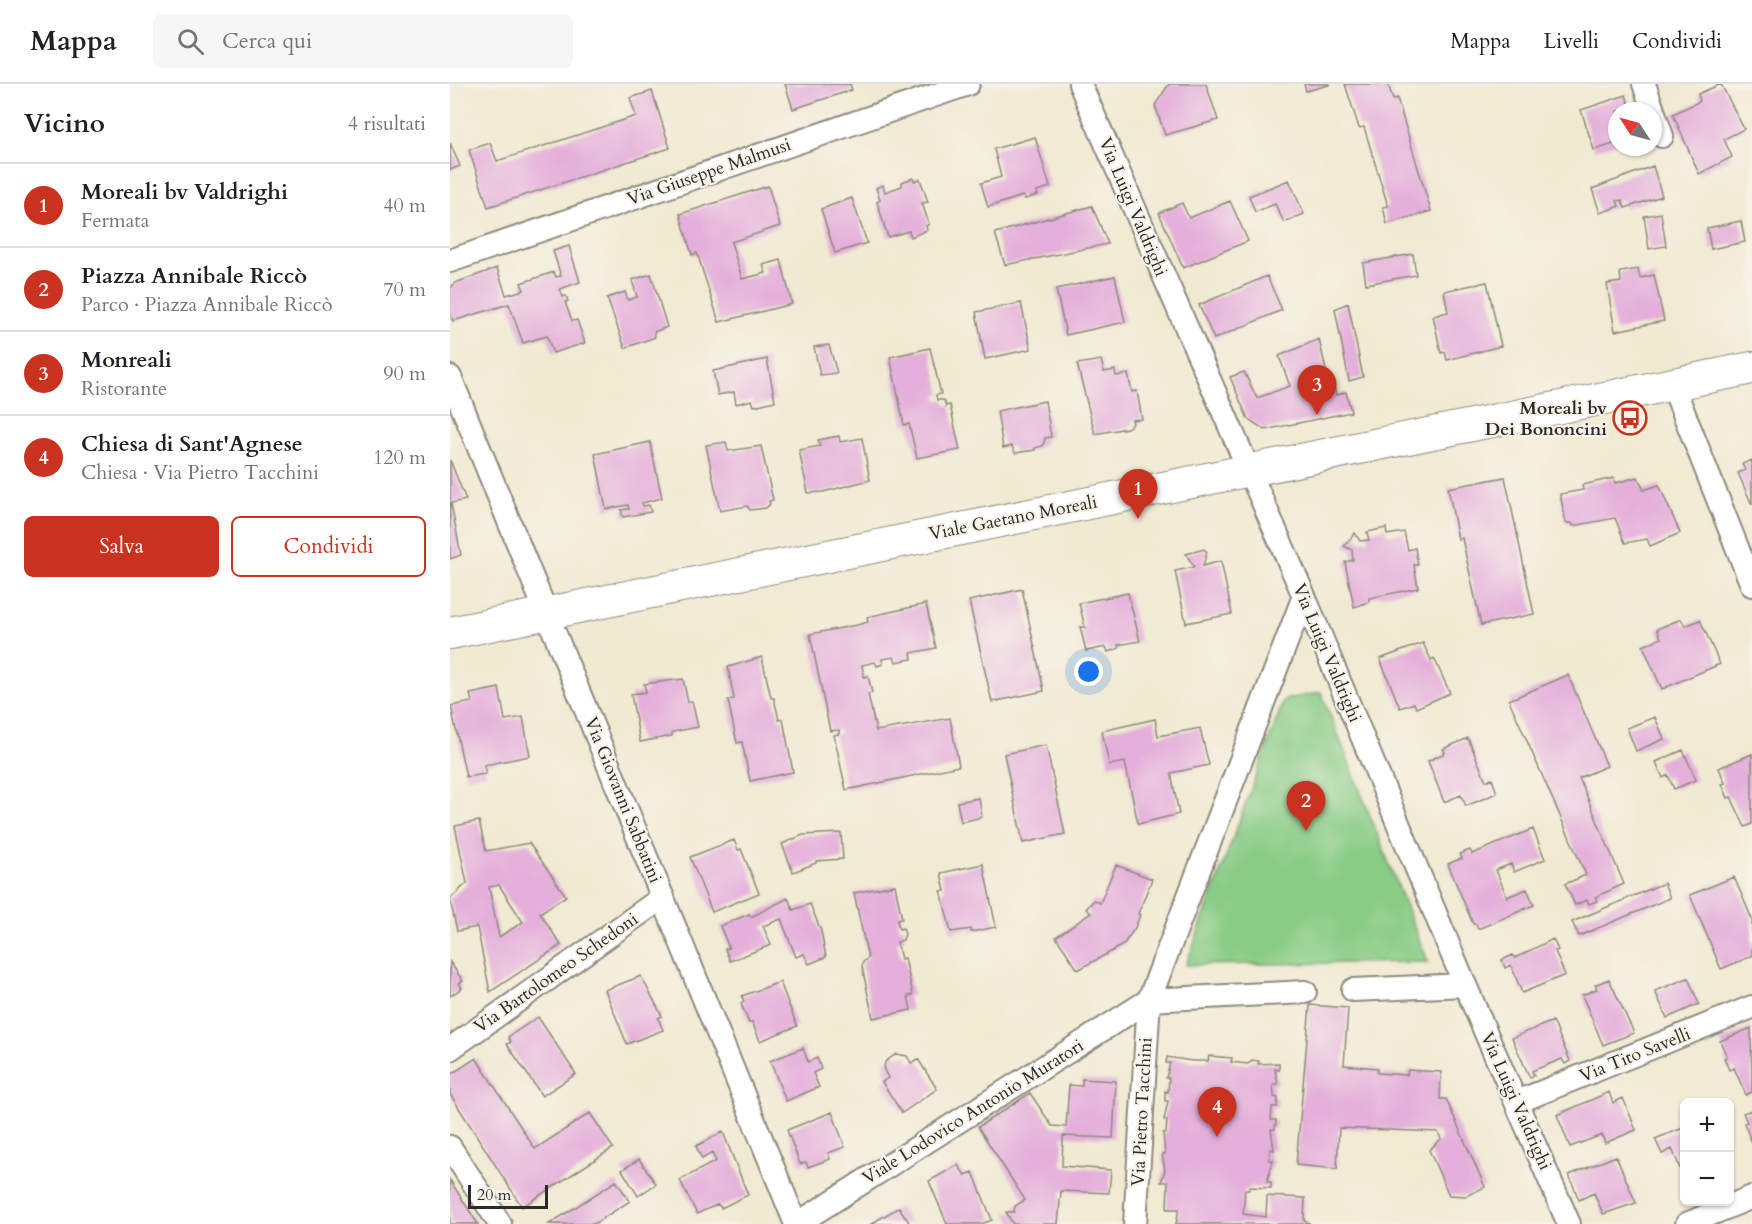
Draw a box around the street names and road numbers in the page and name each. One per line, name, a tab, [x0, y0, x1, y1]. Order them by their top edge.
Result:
street label: Via Giuseppe Malmusi	[624, 132, 794, 212]
street label: Via Luigi Valdrighi	[1092, 134, 1174, 280]
street label: Viale Gaetano Moreali	[927, 489, 1099, 547]
street label: Via Luigi Valdrighi	[1286, 580, 1368, 726]
street label: Via Giovanni Sabbatini	[578, 713, 668, 887]
street label: Via Bartolomeo Schedoni	[469, 907, 643, 1039]
street label: Via Tito Savelli	[1576, 1021, 1694, 1089]
street label: Via Luigi Valdrighi	[1474, 1028, 1558, 1174]
street label: Viale Lodovico Antonio Muratori	[857, 1033, 1089, 1191]
street label: Via Pietro Tacchini	[1126, 1037, 1158, 1187]

